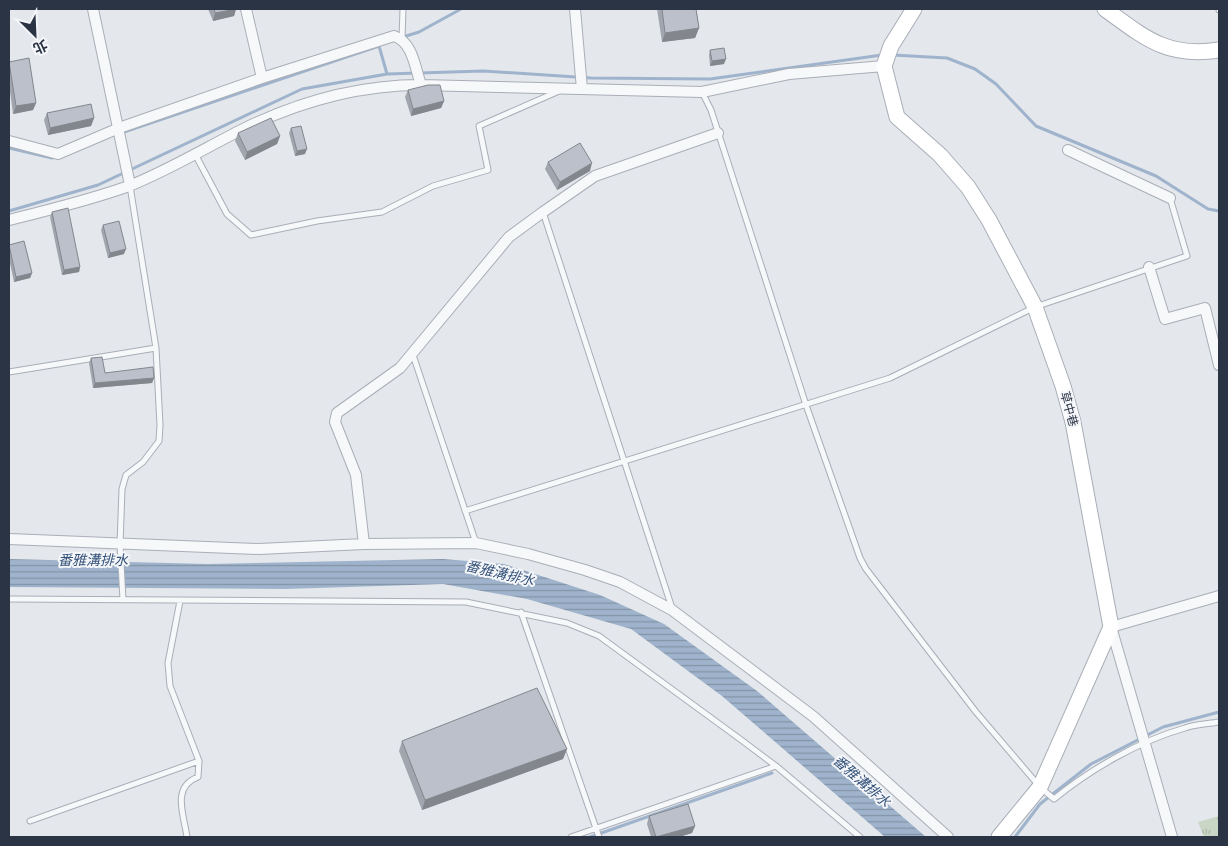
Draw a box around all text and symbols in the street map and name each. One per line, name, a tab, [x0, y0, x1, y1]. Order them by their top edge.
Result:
north arrow	[10, 10, 60, 60]
text: 北	[31, 37, 50, 57]
street label: 草中巷	[1058, 390, 1080, 428]
water label: 番雅溝排水	[58, 552, 129, 568]
water label: 番雅溝排水	[464, 557, 537, 589]
water label: 番雅溝排水	[830, 752, 894, 811]

